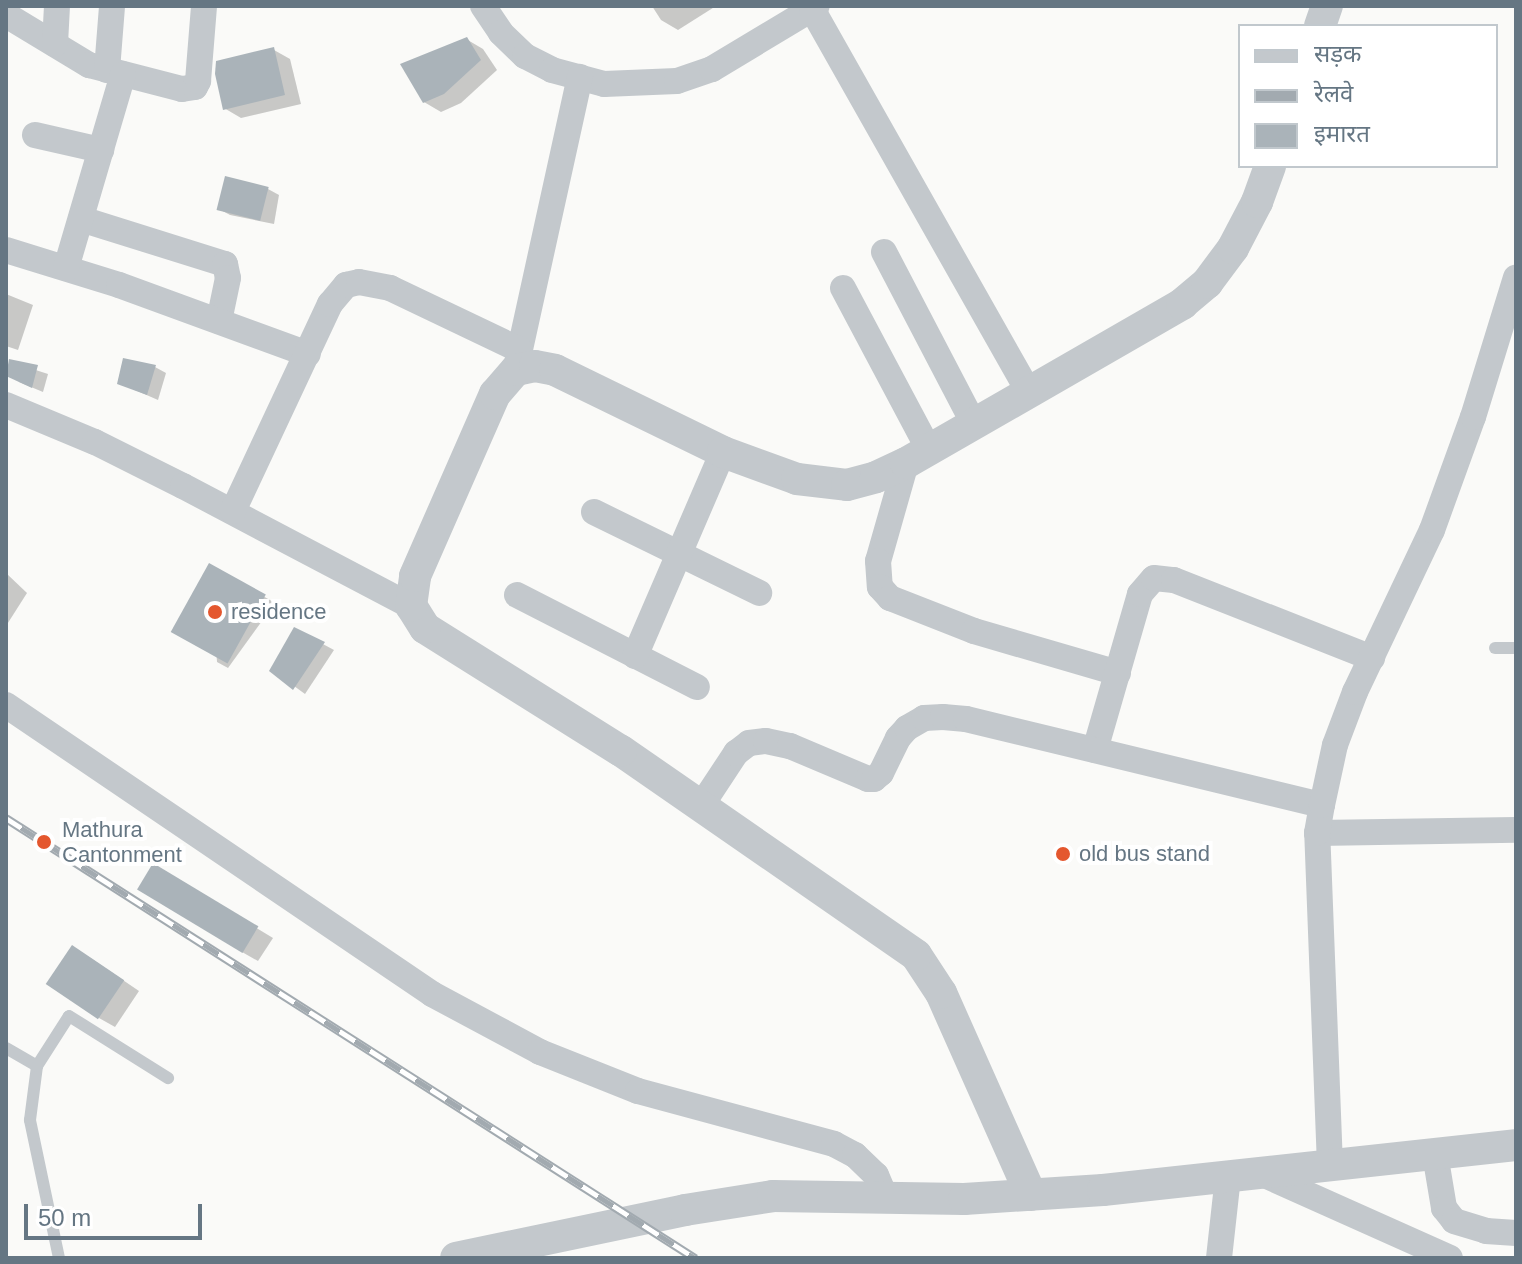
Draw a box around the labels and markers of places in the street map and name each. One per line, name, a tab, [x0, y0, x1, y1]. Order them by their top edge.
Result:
place label: residence	[231, 599, 326, 625]
marker: residence	[206, 603, 224, 621]
place label: Mathura Cantonment	[62, 816, 182, 868]
marker: Mathura Cantonment	[33, 831, 55, 853]
place label: old bus stand	[1079, 841, 1210, 867]
marker: old bus stand	[1054, 845, 1072, 863]

